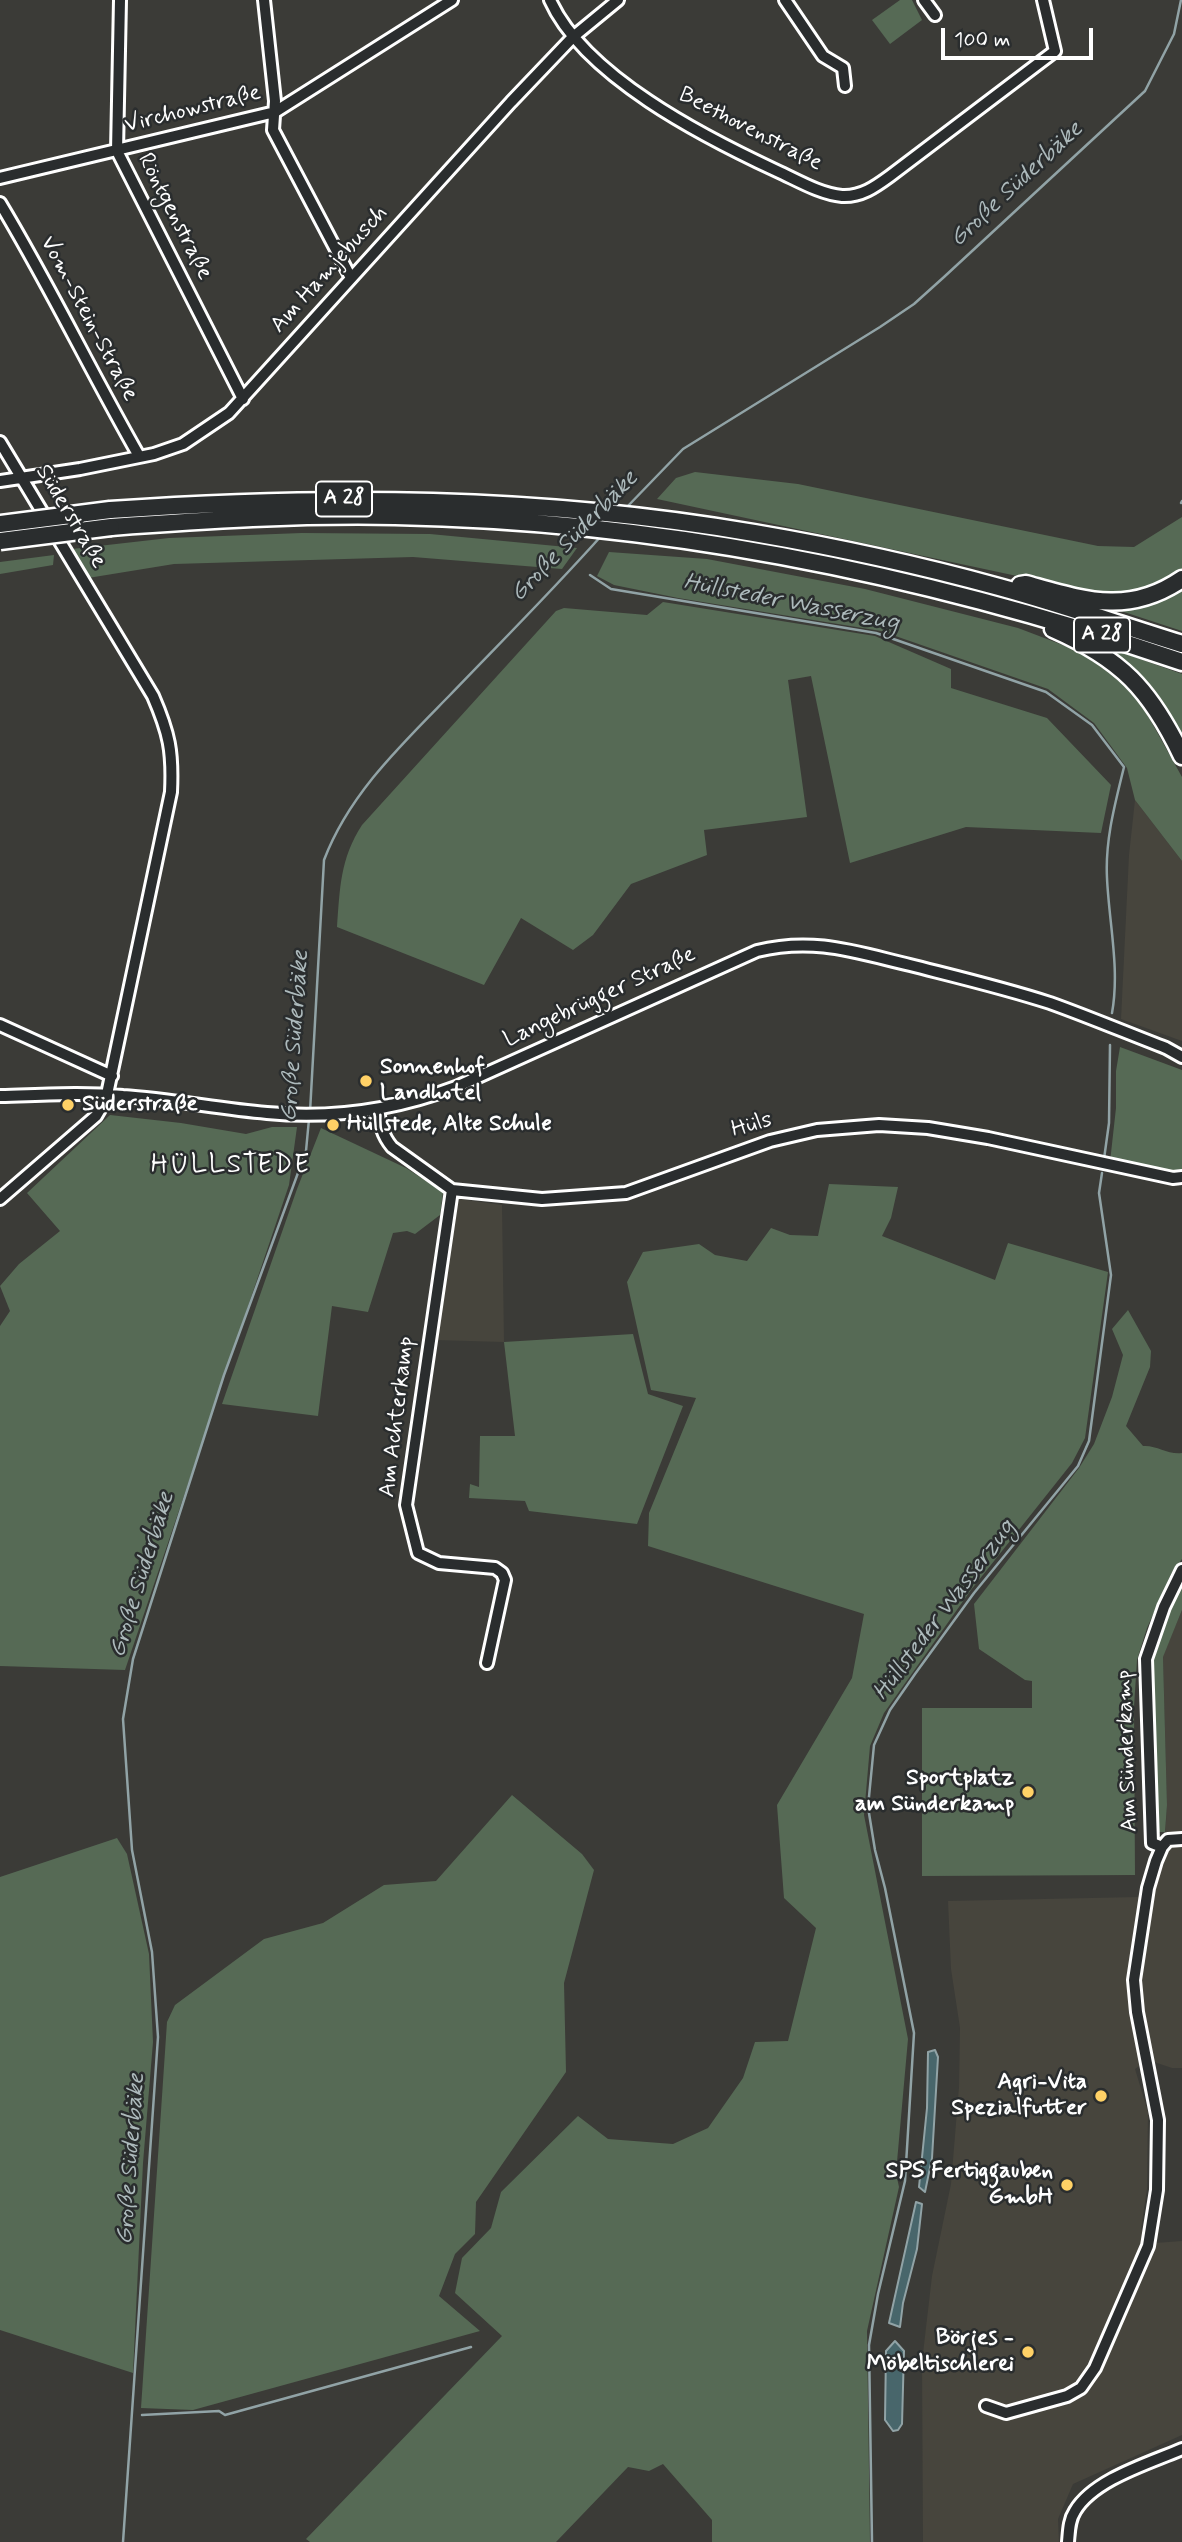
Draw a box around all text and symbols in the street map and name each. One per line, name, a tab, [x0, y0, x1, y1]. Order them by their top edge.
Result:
scale bar	[944, 14, 1096, 58]
text: 100 m	[954, 26, 1010, 54]
street label: Virchowstraße	[122, 80, 264, 140]
street label: Beethovenstraße	[673, 82, 827, 178]
water label: Große Süderbäke	[944, 116, 1090, 254]
street label: Röntgenstraße	[130, 149, 218, 285]
street label: Am Hamjebusch	[265, 201, 395, 339]
street label: Vom-Stein-Straße	[33, 232, 143, 406]
street label: Süderstraße	[28, 460, 112, 574]
water label: Große Süderbäke	[505, 465, 645, 609]
road number: A 28	[316, 482, 372, 516]
water label: Hüllsteder Wasserzug	[681, 569, 901, 639]
road number: A 28	[1074, 618, 1130, 652]
street label: Langebrügger Straße	[500, 941, 700, 1055]
water label: Große Süderbäke	[276, 949, 316, 1123]
place label: Sonnenhof Landhotel	[380, 1054, 485, 1108]
marker: Sonnenhof Landhotel	[358, 1073, 374, 1089]
place label: Süderstraße	[82, 1091, 198, 1119]
marker: Süderstraße	[60, 1097, 76, 1113]
street label: Hüls	[728, 1107, 776, 1145]
place label: Hüllstede, Alte Schule	[347, 1111, 552, 1139]
marker: Hüllstede, Alte Schule	[325, 1117, 341, 1133]
district label: HÜLLSTEDE	[152, 1151, 310, 1183]
street label: Am Achterkamp	[374, 1335, 422, 1499]
water label: Große Süderbäke	[104, 1489, 182, 1661]
water label: Hüllsteder Wasserzug	[868, 1515, 1022, 1707]
street label: Am Sünderkamp	[1111, 1669, 1145, 1833]
place label: Sportplatz am Sünderkamp	[855, 1765, 1014, 1819]
marker: Sportplatz am Sünderkamp	[1020, 1784, 1036, 1800]
place label: Agri-Vita Spezialfutter	[951, 2069, 1087, 2123]
water label: Große Süderbäke	[112, 2072, 152, 2246]
marker: Agri-Vita Spezialfutter	[1093, 2088, 1109, 2104]
place label: SPS Fertiggauben GmbH	[885, 2158, 1053, 2212]
marker: SPS Fertiggauben GmbH	[1059, 2177, 1075, 2193]
place label: Börjes - Möbeltischlerei	[867, 2325, 1014, 2379]
marker: Börjes - Möbeltischlerei	[1020, 2344, 1036, 2360]

